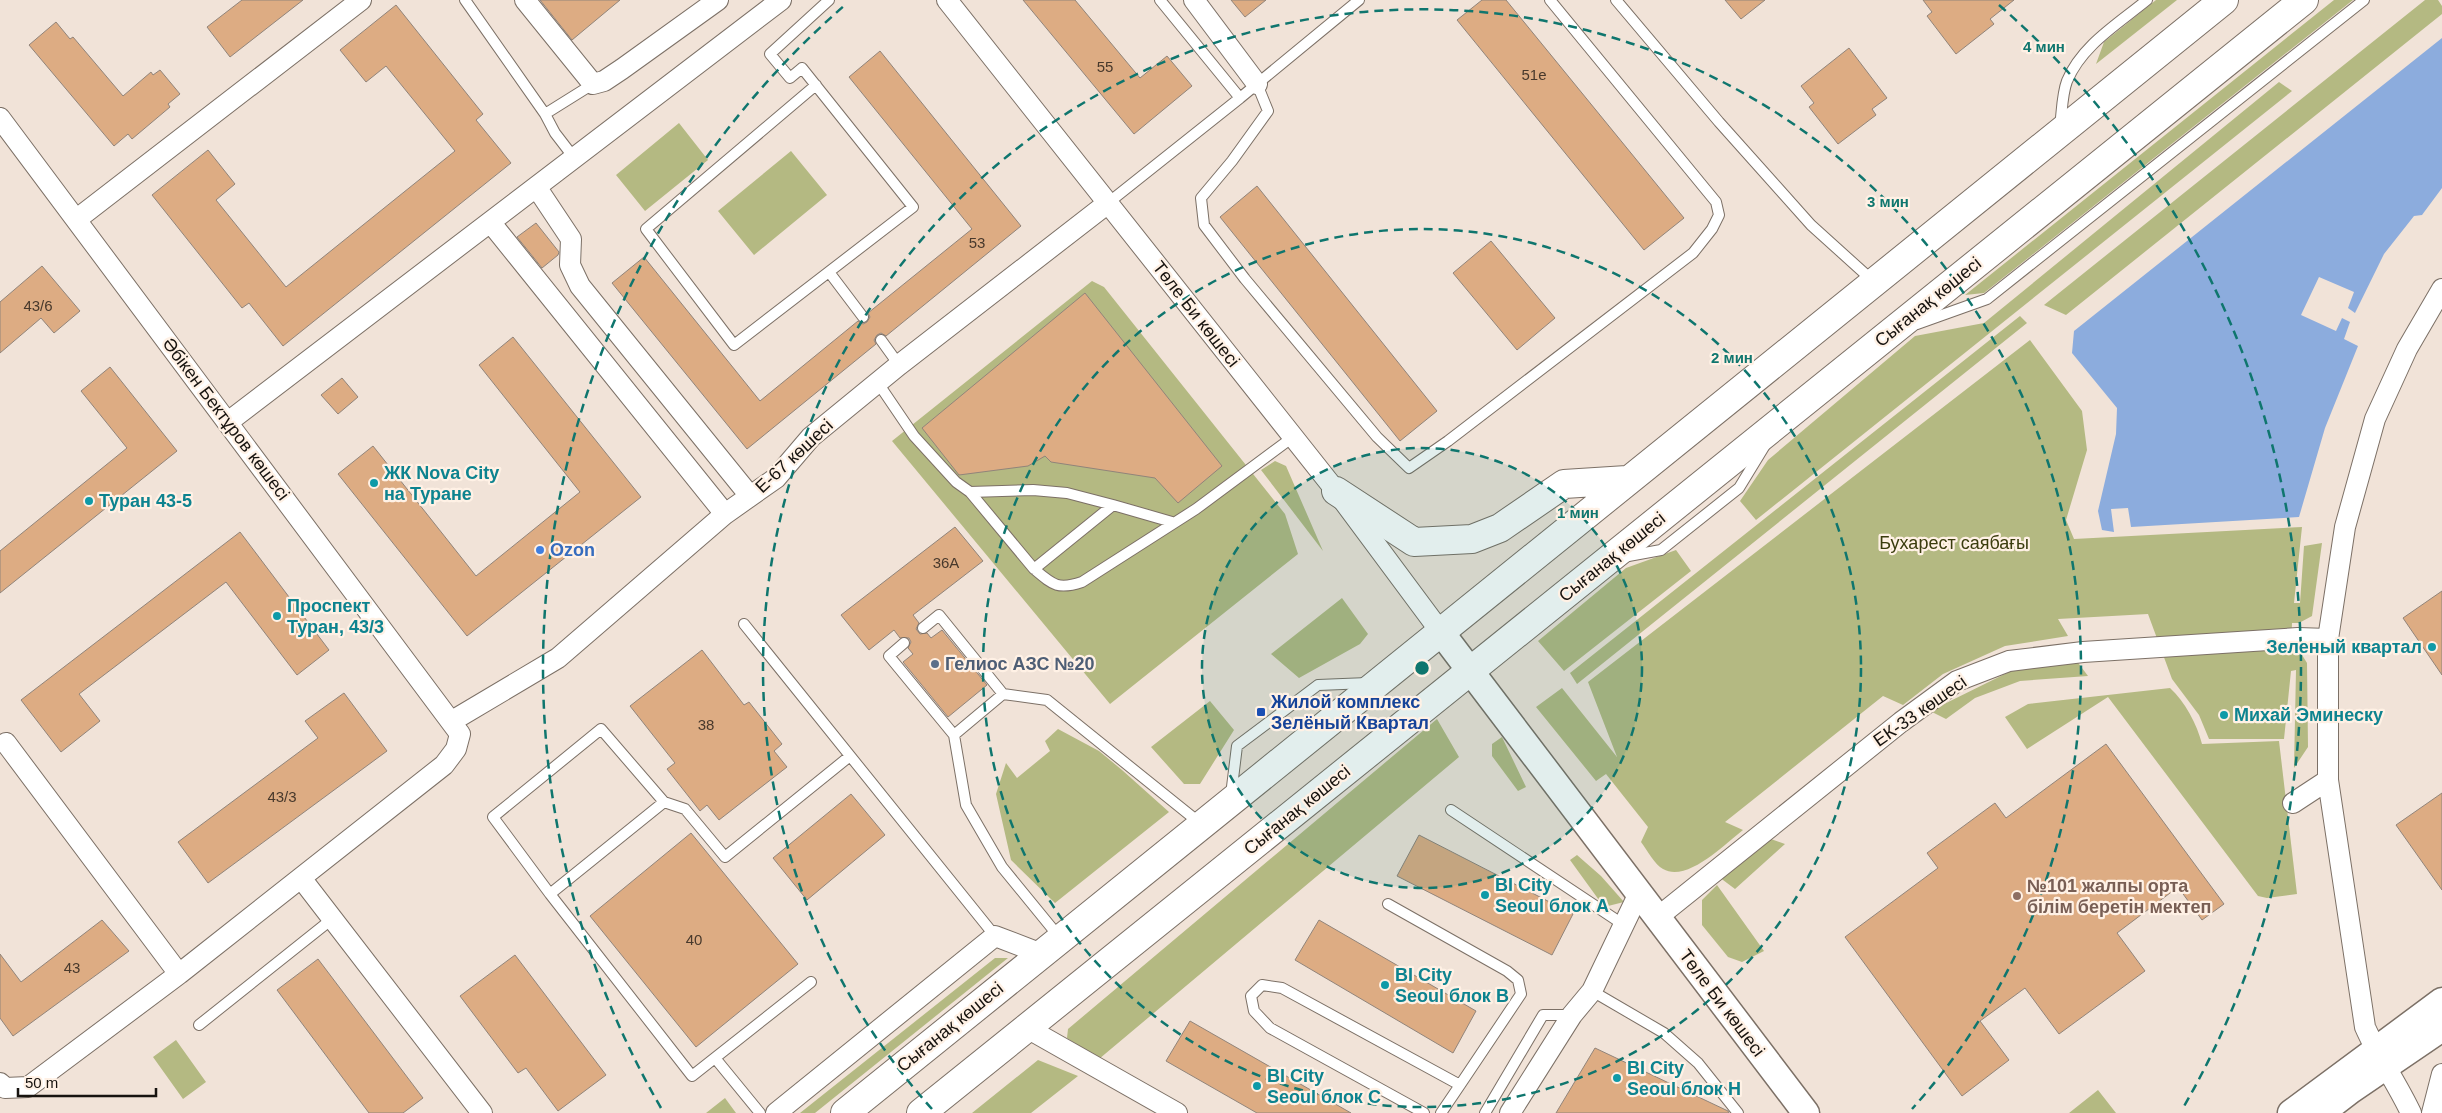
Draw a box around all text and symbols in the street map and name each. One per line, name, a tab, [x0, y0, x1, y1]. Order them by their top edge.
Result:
text: 4 мин	[2023, 38, 2065, 55]
house number: 55	[1097, 58, 1113, 75]
house number: 51е	[1521, 66, 1547, 83]
text: 3 мин	[1867, 193, 1909, 210]
house number: 53	[969, 234, 985, 251]
street label: Сығанақ көшесі	[1871, 253, 1985, 351]
street label: Төле Би көшесі	[1148, 257, 1244, 371]
house number: 43/6	[23, 297, 53, 314]
street label: Әбікен Бектұров көшесі	[158, 334, 294, 504]
text: 2 мин	[1711, 349, 1753, 366]
street label: Е-67 көшесі	[751, 415, 837, 497]
place label: ЖК Nova City на Туране	[383, 463, 499, 504]
marker: ЖК Nova City на Туране	[368, 477, 380, 489]
place label: Туран 43-5	[99, 491, 192, 511]
marker: Туран 43-5	[83, 495, 95, 507]
text: 1 мин	[1557, 504, 1599, 521]
street label: Сығанақ көшесі	[1555, 508, 1669, 606]
park label: Бухарест саябағы	[1879, 533, 2029, 553]
place label: Ozon	[550, 540, 595, 560]
marker: Ozon	[534, 544, 546, 556]
house number: 36А	[933, 554, 959, 571]
place label: Проспект Туран, 43/3	[287, 596, 384, 637]
marker: Проспект Туран, 43/3	[271, 610, 283, 622]
place label: Зеленый квартал	[2266, 637, 2422, 657]
marker: Зеленый квартал	[2426, 641, 2438, 653]
place label: Гелиос АЗС №20	[945, 654, 1094, 674]
marker: Гелиос АЗС №20	[929, 658, 941, 670]
centre of rings	[1413, 659, 1431, 677]
street label: ЕК-33 көшесі	[1870, 672, 1970, 750]
place label: Жилой комплекс Зелёный Квартал	[1270, 692, 1429, 733]
place label: Михай Эминеску	[2234, 705, 2383, 725]
marker: Жилой комплекс Зелёный Квартал	[1255, 706, 1267, 718]
marker: Михай Эминеску	[2218, 709, 2230, 721]
house number: 38	[698, 716, 714, 733]
street label: Сығанақ көшесі	[1240, 761, 1354, 859]
house number: 43/3	[267, 788, 297, 805]
place label: BI City Seoul блок A	[1495, 875, 1609, 916]
place label: №101 жалпы орта білім беретін мектеп	[2027, 876, 2212, 917]
marker: BI City Seoul блок A	[1479, 889, 1491, 901]
marker: №101 жалпы орта білім беретін мектеп	[2011, 890, 2023, 902]
house number: 40	[686, 931, 702, 948]
street label: Төле Би көшесі	[1675, 946, 1769, 1060]
house number: 43	[64, 959, 80, 976]
place label: BI City Seoul блок B	[1395, 965, 1509, 1006]
street label: Сығанақ көшесі	[893, 978, 1007, 1076]
marker: BI City Seoul блок B	[1379, 979, 1391, 991]
place label: BI City Seoul блок H	[1627, 1058, 1741, 1099]
scale bar	[18, 1066, 155, 1098]
place label: BI City Seoul блок C	[1267, 1066, 1381, 1107]
marker: BI City Seoul блок H	[1611, 1072, 1623, 1084]
text: 50 m	[25, 1074, 58, 1091]
marker: BI City Seoul блок C	[1251, 1080, 1263, 1092]

